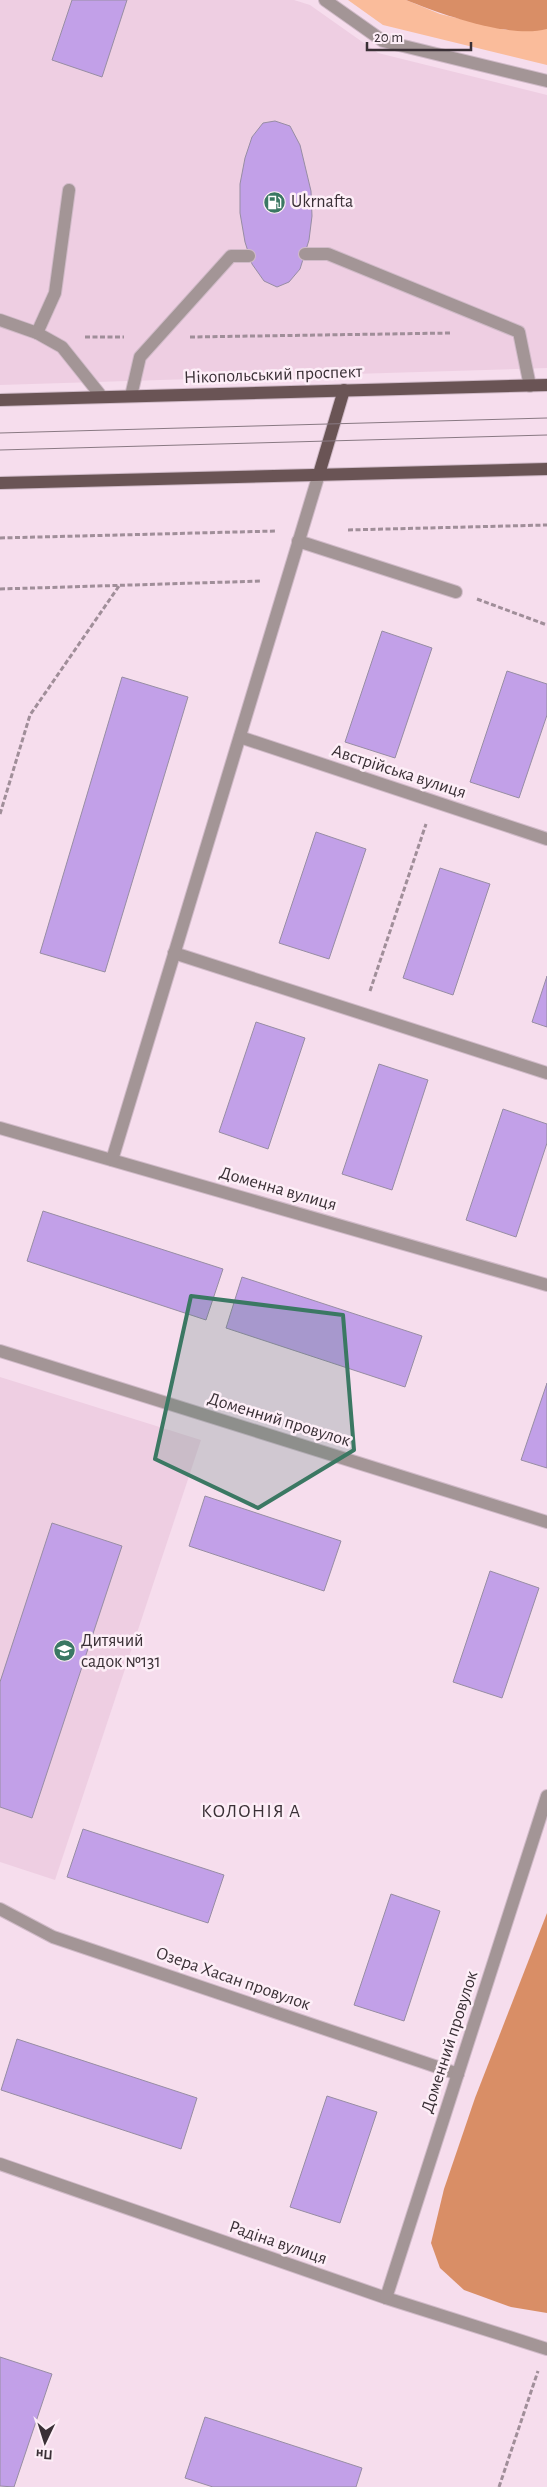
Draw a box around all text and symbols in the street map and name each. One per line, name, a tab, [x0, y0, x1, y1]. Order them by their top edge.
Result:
scale bar	[367, 20, 471, 52]
text: 20 m	[374, 30, 403, 45]
fuel station icon: Ukrnafta	[263, 190, 287, 214]
place label: Ukrnafta	[291, 193, 353, 211]
street label: Нікопольський проспект	[183, 363, 363, 387]
street label: Австрійська вулиця	[330, 742, 468, 802]
street label: Доменна вулиця	[217, 1164, 339, 1214]
street label: Доменний провулок	[205, 1390, 353, 1450]
place label: Дитячий садок №131	[81, 1632, 161, 1671]
school or university icon: Дитячий садок №131	[53, 1639, 77, 1663]
district label: КОЛОНІЯ А	[201, 1802, 301, 1821]
street label: Озера Хасан провулок	[153, 1944, 313, 2014]
street label: Доменний провулок	[419, 1968, 482, 2115]
street label: Радіна вулиця	[227, 2218, 329, 2268]
north arrow	[20, 2417, 70, 2467]
text: Пн	[35, 2446, 53, 2462]

